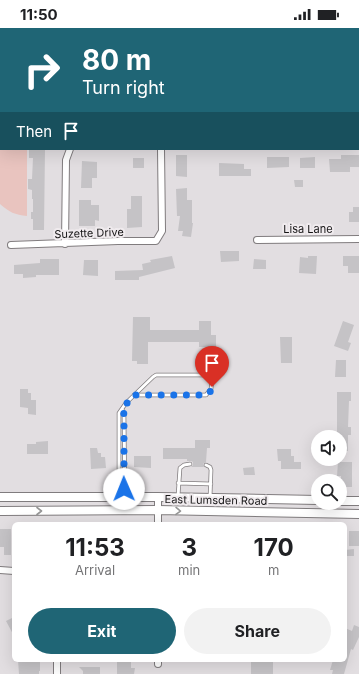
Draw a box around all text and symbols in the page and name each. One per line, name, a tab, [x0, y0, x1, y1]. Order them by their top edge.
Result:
text: 11:50	[20, 5, 58, 24]
text: 80 m	[82, 43, 151, 77]
icon: right	[16, 44, 68, 96]
text: Turn right	[82, 77, 165, 98]
icon: arrive	[60, 120, 82, 142]
text: Then	[16, 122, 52, 141]
street label: Lisa Lane	[283, 222, 333, 236]
street label: Suzette Drive	[54, 225, 124, 241]
pin	[195, 346, 229, 387]
icon: arrive	[201, 352, 223, 374]
map controls	[311, 430, 347, 510]
button: sound	[311, 430, 347, 466]
position arrow	[103, 468, 145, 510]
button: search	[311, 474, 347, 510]
street label: East Lumsden Road	[165, 492, 267, 508]
one-way arrow	[36, 507, 42, 515]
one-way arrow	[175, 507, 181, 515]
text: 11:53	[65, 533, 125, 562]
text: 3	[181, 533, 197, 562]
text: 170	[254, 533, 294, 562]
text: Arrival	[75, 562, 115, 578]
text: min	[178, 562, 200, 578]
text: m	[268, 562, 279, 578]
button: Exit	[28, 608, 176, 654]
button: Share	[184, 608, 331, 654]

